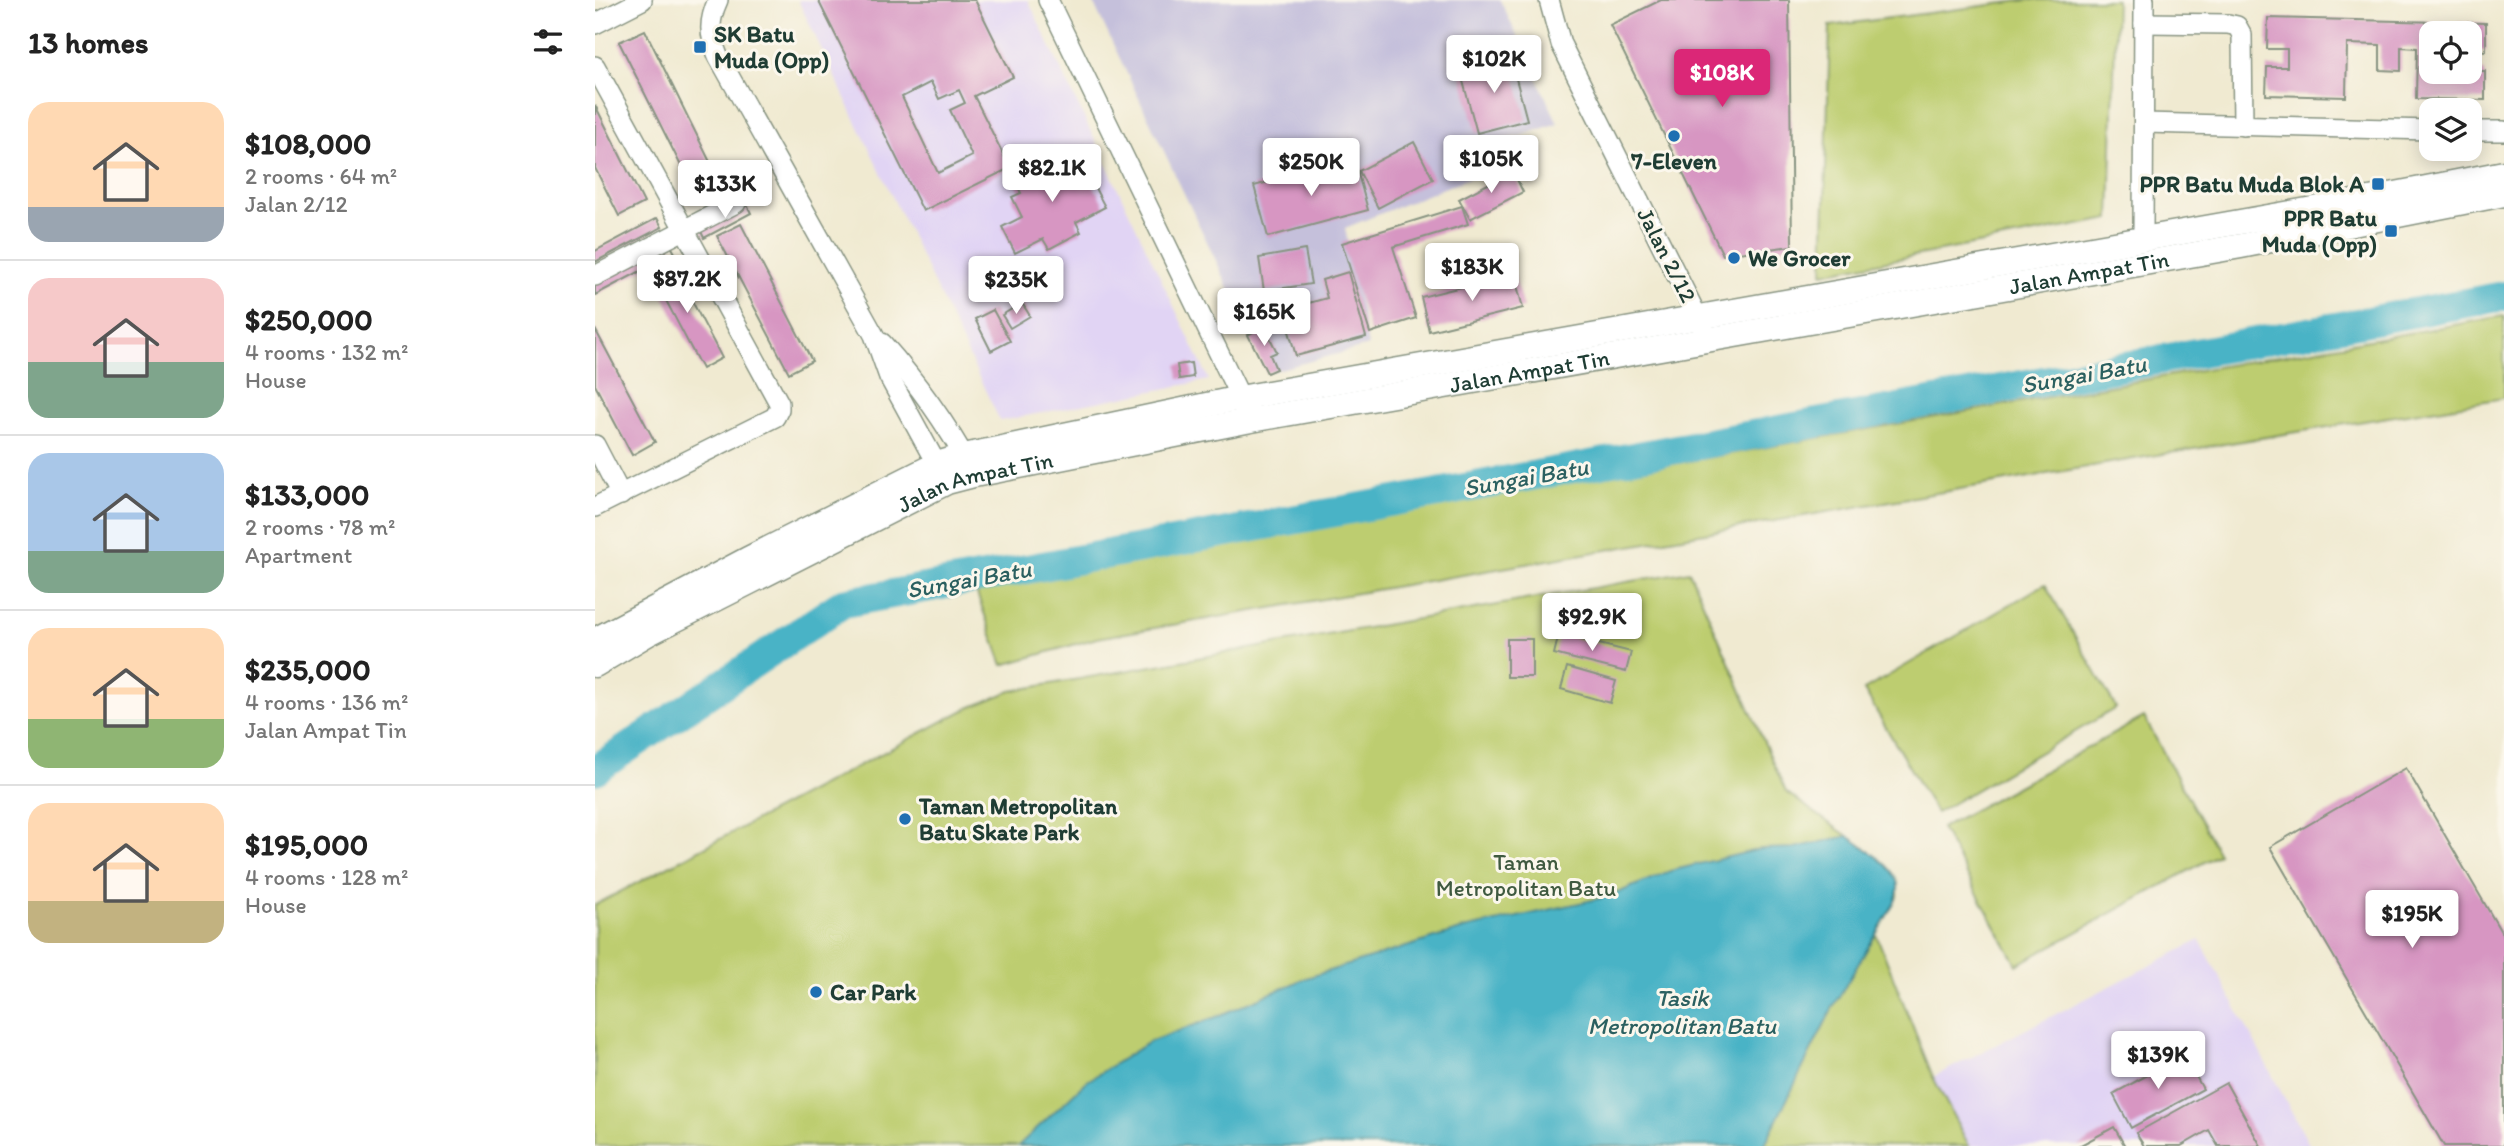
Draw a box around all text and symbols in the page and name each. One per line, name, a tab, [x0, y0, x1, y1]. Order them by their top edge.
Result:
place label: SK Batu Muda (Opp)	[714, 20, 829, 74]
map controls	[2419, 21, 2482, 161]
button: locate	[2419, 21, 2482, 84]
icon: filters	[529, 23, 567, 61]
text: 13 homes	[28, 24, 148, 61]
pin: $102K	[1445, 36, 1543, 95]
marker: SK Batu Muda (Opp)	[692, 39, 708, 55]
text: $102K	[1462, 44, 1526, 72]
pin: $108K	[1673, 50, 1771, 109]
text: $108K	[1690, 58, 1754, 86]
button: layers	[2419, 98, 2482, 161]
text: $108,000	[245, 125, 372, 162]
marker: 7-Eleven	[1666, 128, 1682, 144]
icon: home	[84, 130, 168, 214]
pin: $105K	[1442, 136, 1540, 195]
pin: $250K	[1262, 138, 1360, 198]
pin: $82.1K	[995, 144, 1109, 204]
text: $105K	[1459, 144, 1523, 172]
text: $250K	[1279, 147, 1343, 175]
place label: 7-Eleven	[1630, 147, 1718, 175]
text: $82.1K	[1018, 153, 1086, 181]
pin: $133K	[676, 160, 774, 220]
text: 2 rooms · 64 m²	[245, 162, 397, 190]
text: $133K	[694, 169, 756, 197]
place label: PPR Batu Muda Blok A	[2139, 170, 2364, 198]
marker: PPR Batu Muda Blok A	[2370, 176, 2386, 192]
text: Jalan 2/12	[245, 190, 348, 218]
street label: Jalan 2/12	[1631, 203, 1703, 307]
place label: PPR Batu Muda (Opp)	[2262, 204, 2377, 258]
marker: PPR Batu Muda (Opp)	[2383, 223, 2399, 239]
pin: $183K	[1423, 244, 1521, 303]
place label: We Grocer	[1748, 244, 1851, 272]
street label: Jalan Ampat Tin	[2007, 245, 2171, 301]
marker: We Grocer	[1726, 250, 1742, 266]
text: $183K	[1441, 252, 1503, 280]
pin: $87.2K	[630, 256, 744, 315]
pin: $235K	[967, 256, 1065, 316]
text: $87.2K	[653, 264, 721, 292]
text: $235K	[984, 265, 1048, 293]
pin: $165K	[1215, 288, 1313, 348]
text: $165K	[1233, 297, 1295, 325]
text: $250,000	[245, 301, 373, 338]
icon: home	[84, 306, 168, 390]
text: 4 rooms · 132 m²	[245, 338, 408, 366]
street label: Jalan Ampat Tin	[1447, 343, 1612, 399]
water label: Sungai Batu	[2019, 349, 2149, 399]
text: House	[245, 366, 307, 394]
street label: Jalan Ampat Tin	[893, 446, 1055, 519]
water label: Sungai Batu	[1461, 452, 1591, 502]
text: $133,000	[245, 476, 369, 513]
icon: home	[84, 481, 168, 565]
text: 2 rooms · 78 m²	[245, 513, 395, 541]
text: Apartment	[245, 541, 352, 569]
water label: Sungai Batu	[904, 554, 1034, 604]
pin: $92.9K	[1535, 594, 1649, 653]
text: $92.9K	[1558, 602, 1626, 630]
text: $235,000	[245, 651, 371, 688]
icon: home	[84, 656, 168, 740]
text: 4 rooms · 136 m²	[245, 688, 408, 716]
text: Jalan Ampat Tin	[245, 716, 407, 744]
place label: Taman Metropolitan Batu Skate Park	[918, 792, 1118, 846]
marker: Taman Metropolitan Batu Skate Park	[897, 811, 913, 827]
text: $195,000	[245, 826, 368, 863]
icon: home	[84, 831, 168, 915]
park label: Taman Metropolitan Batu	[1436, 848, 1617, 902]
text: 4 rooms · 128 m²	[245, 863, 408, 891]
pin: $195K	[2363, 890, 2461, 950]
text: House	[245, 891, 307, 919]
text: $195K	[2381, 899, 2443, 927]
place label: Car Park	[830, 978, 917, 1006]
water label: Tasik Metropolitan Batu	[1588, 983, 1777, 1040]
marker: Car Park	[808, 984, 824, 1000]
pin: $139K	[2109, 1032, 2207, 1091]
text: $139K	[2127, 1040, 2189, 1068]

